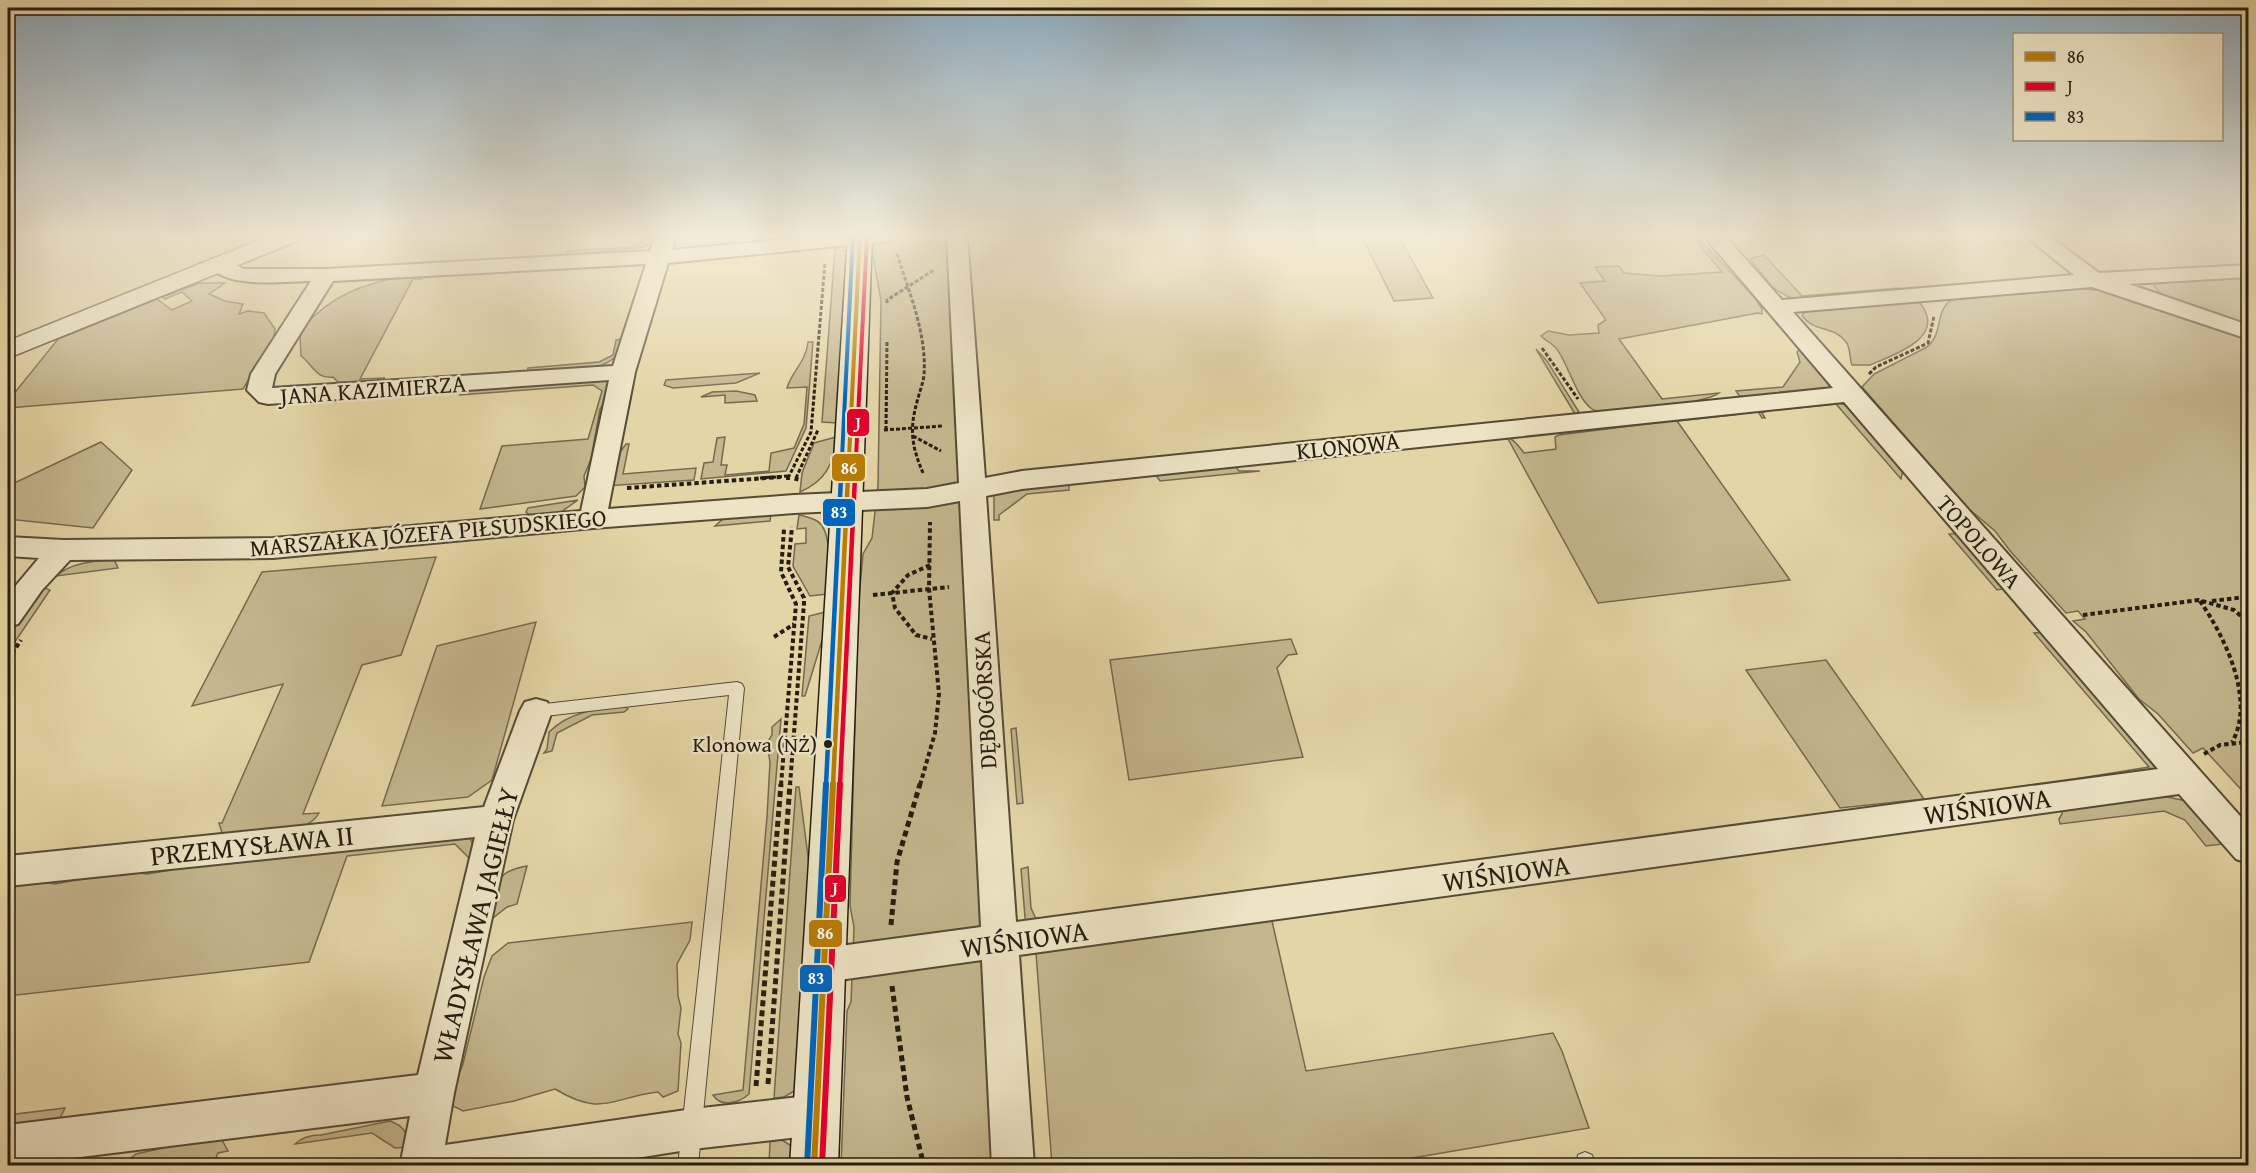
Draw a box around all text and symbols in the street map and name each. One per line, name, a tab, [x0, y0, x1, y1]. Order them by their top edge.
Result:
legend	[2013, 33, 2223, 141]
text: 86	[2067, 43, 2084, 70]
text: J	[2065, 73, 2073, 100]
text: 83	[2067, 103, 2084, 130]
street label: JANA KAZIMIERZA	[276, 365, 468, 414]
line badge: J	[846, 408, 870, 437]
text: J	[852, 411, 861, 435]
street label: KLONOWA	[1294, 423, 1402, 468]
line badge: 86	[831, 453, 866, 482]
text: 86	[841, 456, 857, 480]
street label: TOPOLOWA	[1928, 487, 2031, 597]
line badge: 83	[822, 498, 856, 527]
street label: MARSZAŁKA JÓZEFA PIŁSUDSKIEGO	[248, 499, 608, 566]
text: 83	[831, 500, 847, 524]
street label: DĘBOGÓRSKA	[963, 630, 1006, 770]
place label: Klonowa (NŻ)	[693, 728, 817, 760]
marker: Klonowa (NŻ)	[822, 738, 834, 750]
street label: WIŚNIOWA	[1920, 776, 2053, 835]
street label: WŁADYSŁAWA JAGIEŁŁY	[420, 782, 529, 1067]
street label: PRZEMYSŁAWA II	[148, 813, 356, 876]
street label: WIŚNIOWA	[1439, 843, 1572, 902]
line badge: J	[824, 874, 847, 903]
text: J	[829, 876, 838, 900]
street label: WIŚNIOWA	[957, 909, 1090, 968]
line badge: 86	[808, 919, 843, 948]
text: 86	[817, 921, 833, 945]
line badge: 83	[799, 964, 833, 993]
text: 83	[808, 966, 824, 990]

